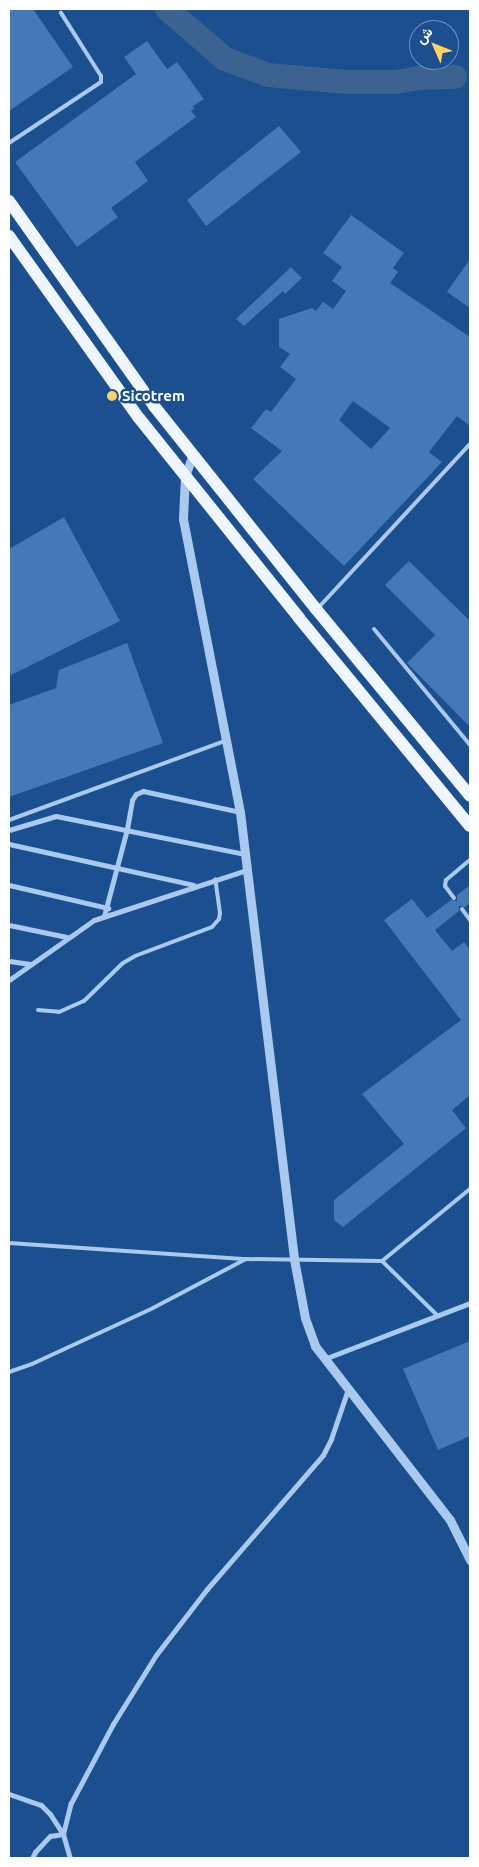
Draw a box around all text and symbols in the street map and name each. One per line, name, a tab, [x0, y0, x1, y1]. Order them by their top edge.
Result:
north arrow	[409, 20, 459, 70]
text: ش	[412, 24, 436, 47]
place label: Sicotrem	[122, 387, 185, 405]
marker: Sicotrem	[106, 390, 118, 402]

